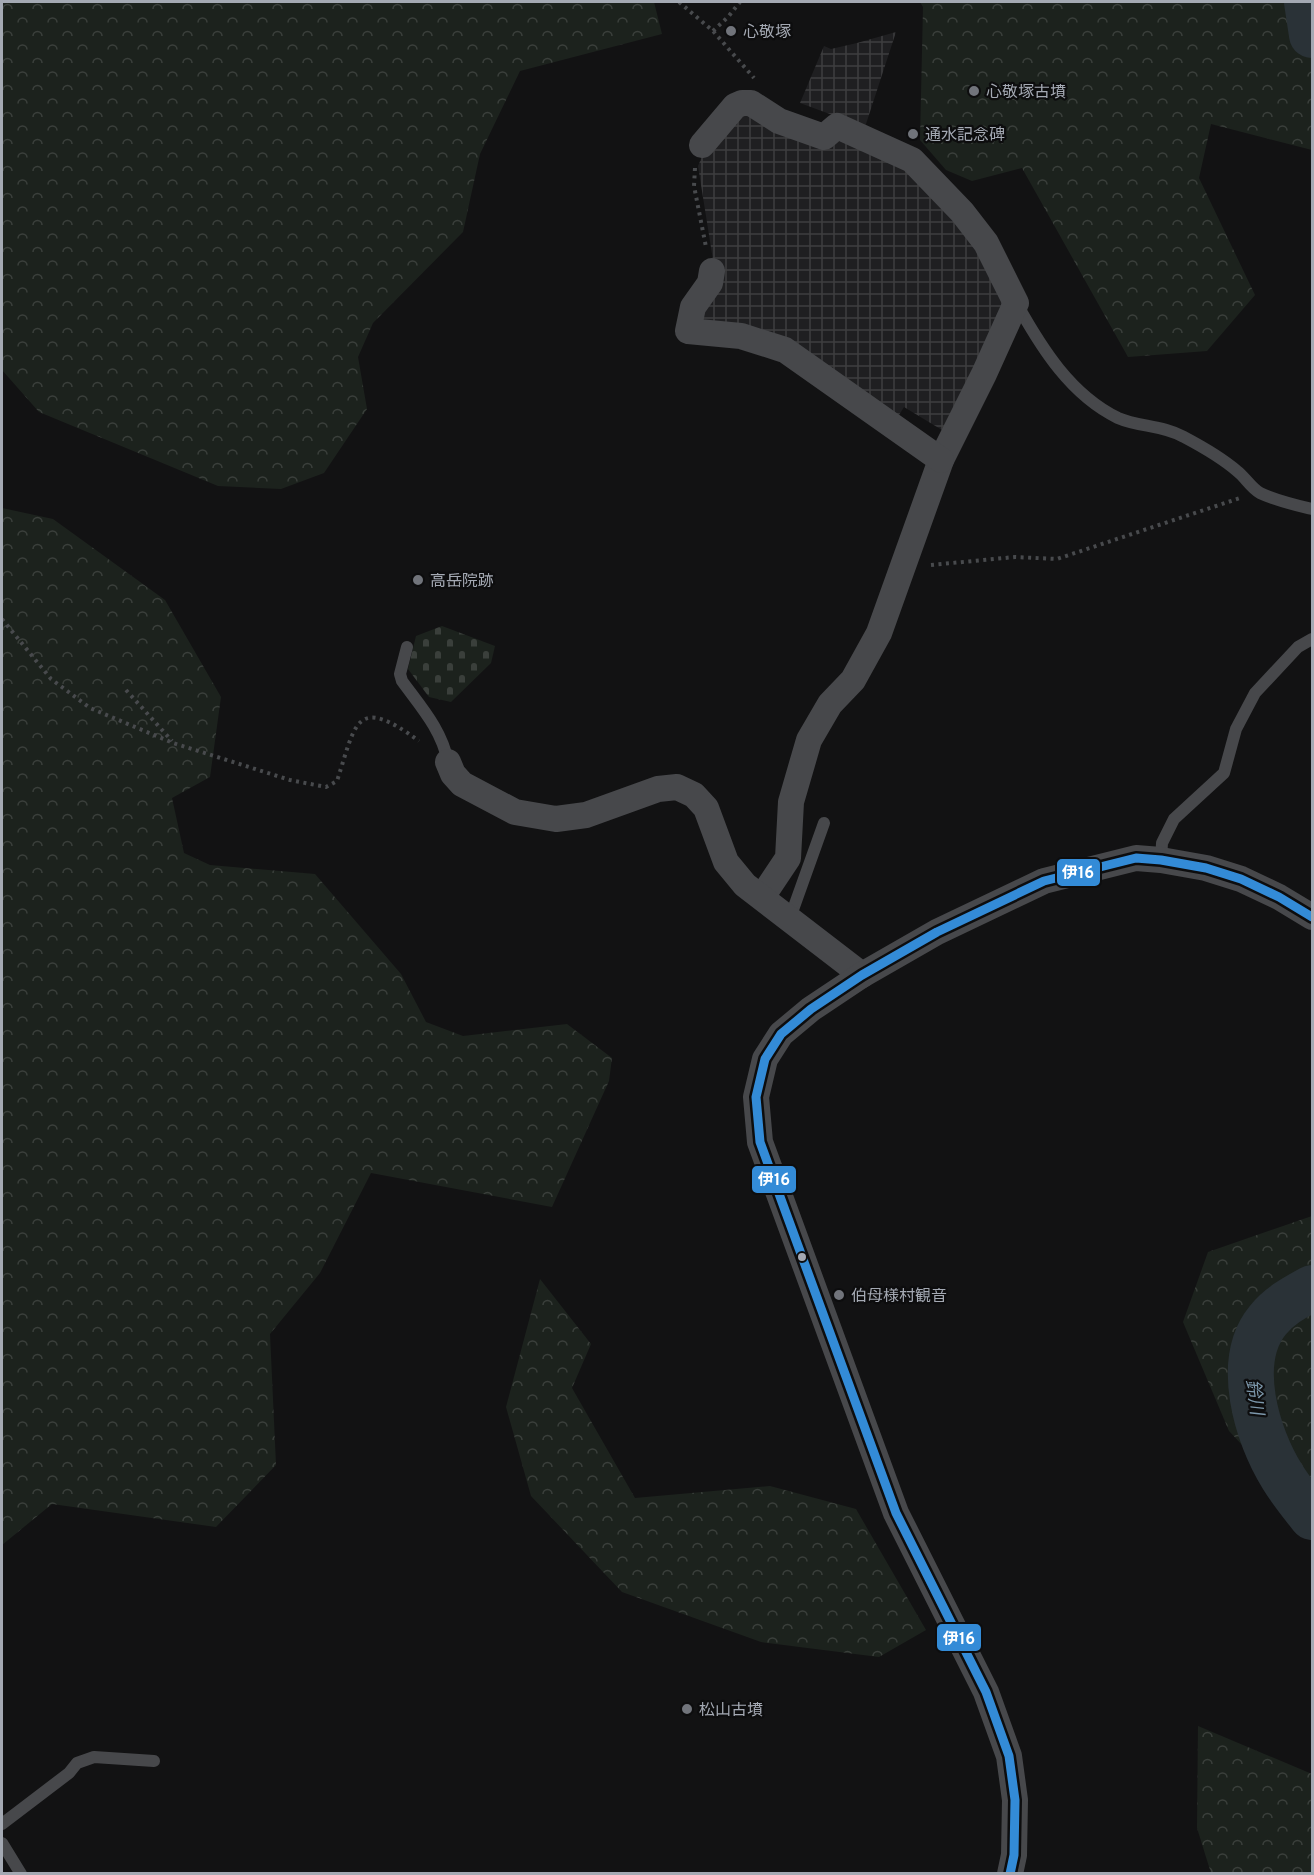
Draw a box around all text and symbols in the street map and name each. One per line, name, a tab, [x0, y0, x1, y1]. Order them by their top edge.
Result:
place label: 心敬塚	[743, 23, 791, 43]
marker: 心敬塚	[724, 24, 738, 38]
place label: 心敬塚古墳	[986, 83, 1066, 103]
marker: 心敬塚古墳	[967, 84, 981, 98]
place label: 通水記念碑	[925, 126, 1005, 146]
marker: 通水記念碑	[906, 127, 920, 141]
place label: 高岳院跡	[430, 572, 494, 592]
marker: 高岳院跡	[411, 573, 425, 587]
line badge: 伊16	[1056, 858, 1101, 887]
text: 伊16	[1061, 864, 1094, 884]
line badge: 伊16	[751, 1165, 797, 1194]
text: 伊16	[757, 1171, 790, 1191]
unlabelled marker	[796, 1251, 808, 1263]
place label: 伯母様村観音	[851, 1287, 947, 1307]
marker: 伯母様村観音	[832, 1288, 846, 1302]
water label: 鈴川	[1240, 1378, 1268, 1419]
line badge: 伊16	[936, 1623, 982, 1652]
text: 伊16	[942, 1630, 975, 1650]
place label: 松山古墳	[699, 1701, 763, 1721]
marker: 松山古墳	[680, 1702, 694, 1716]

